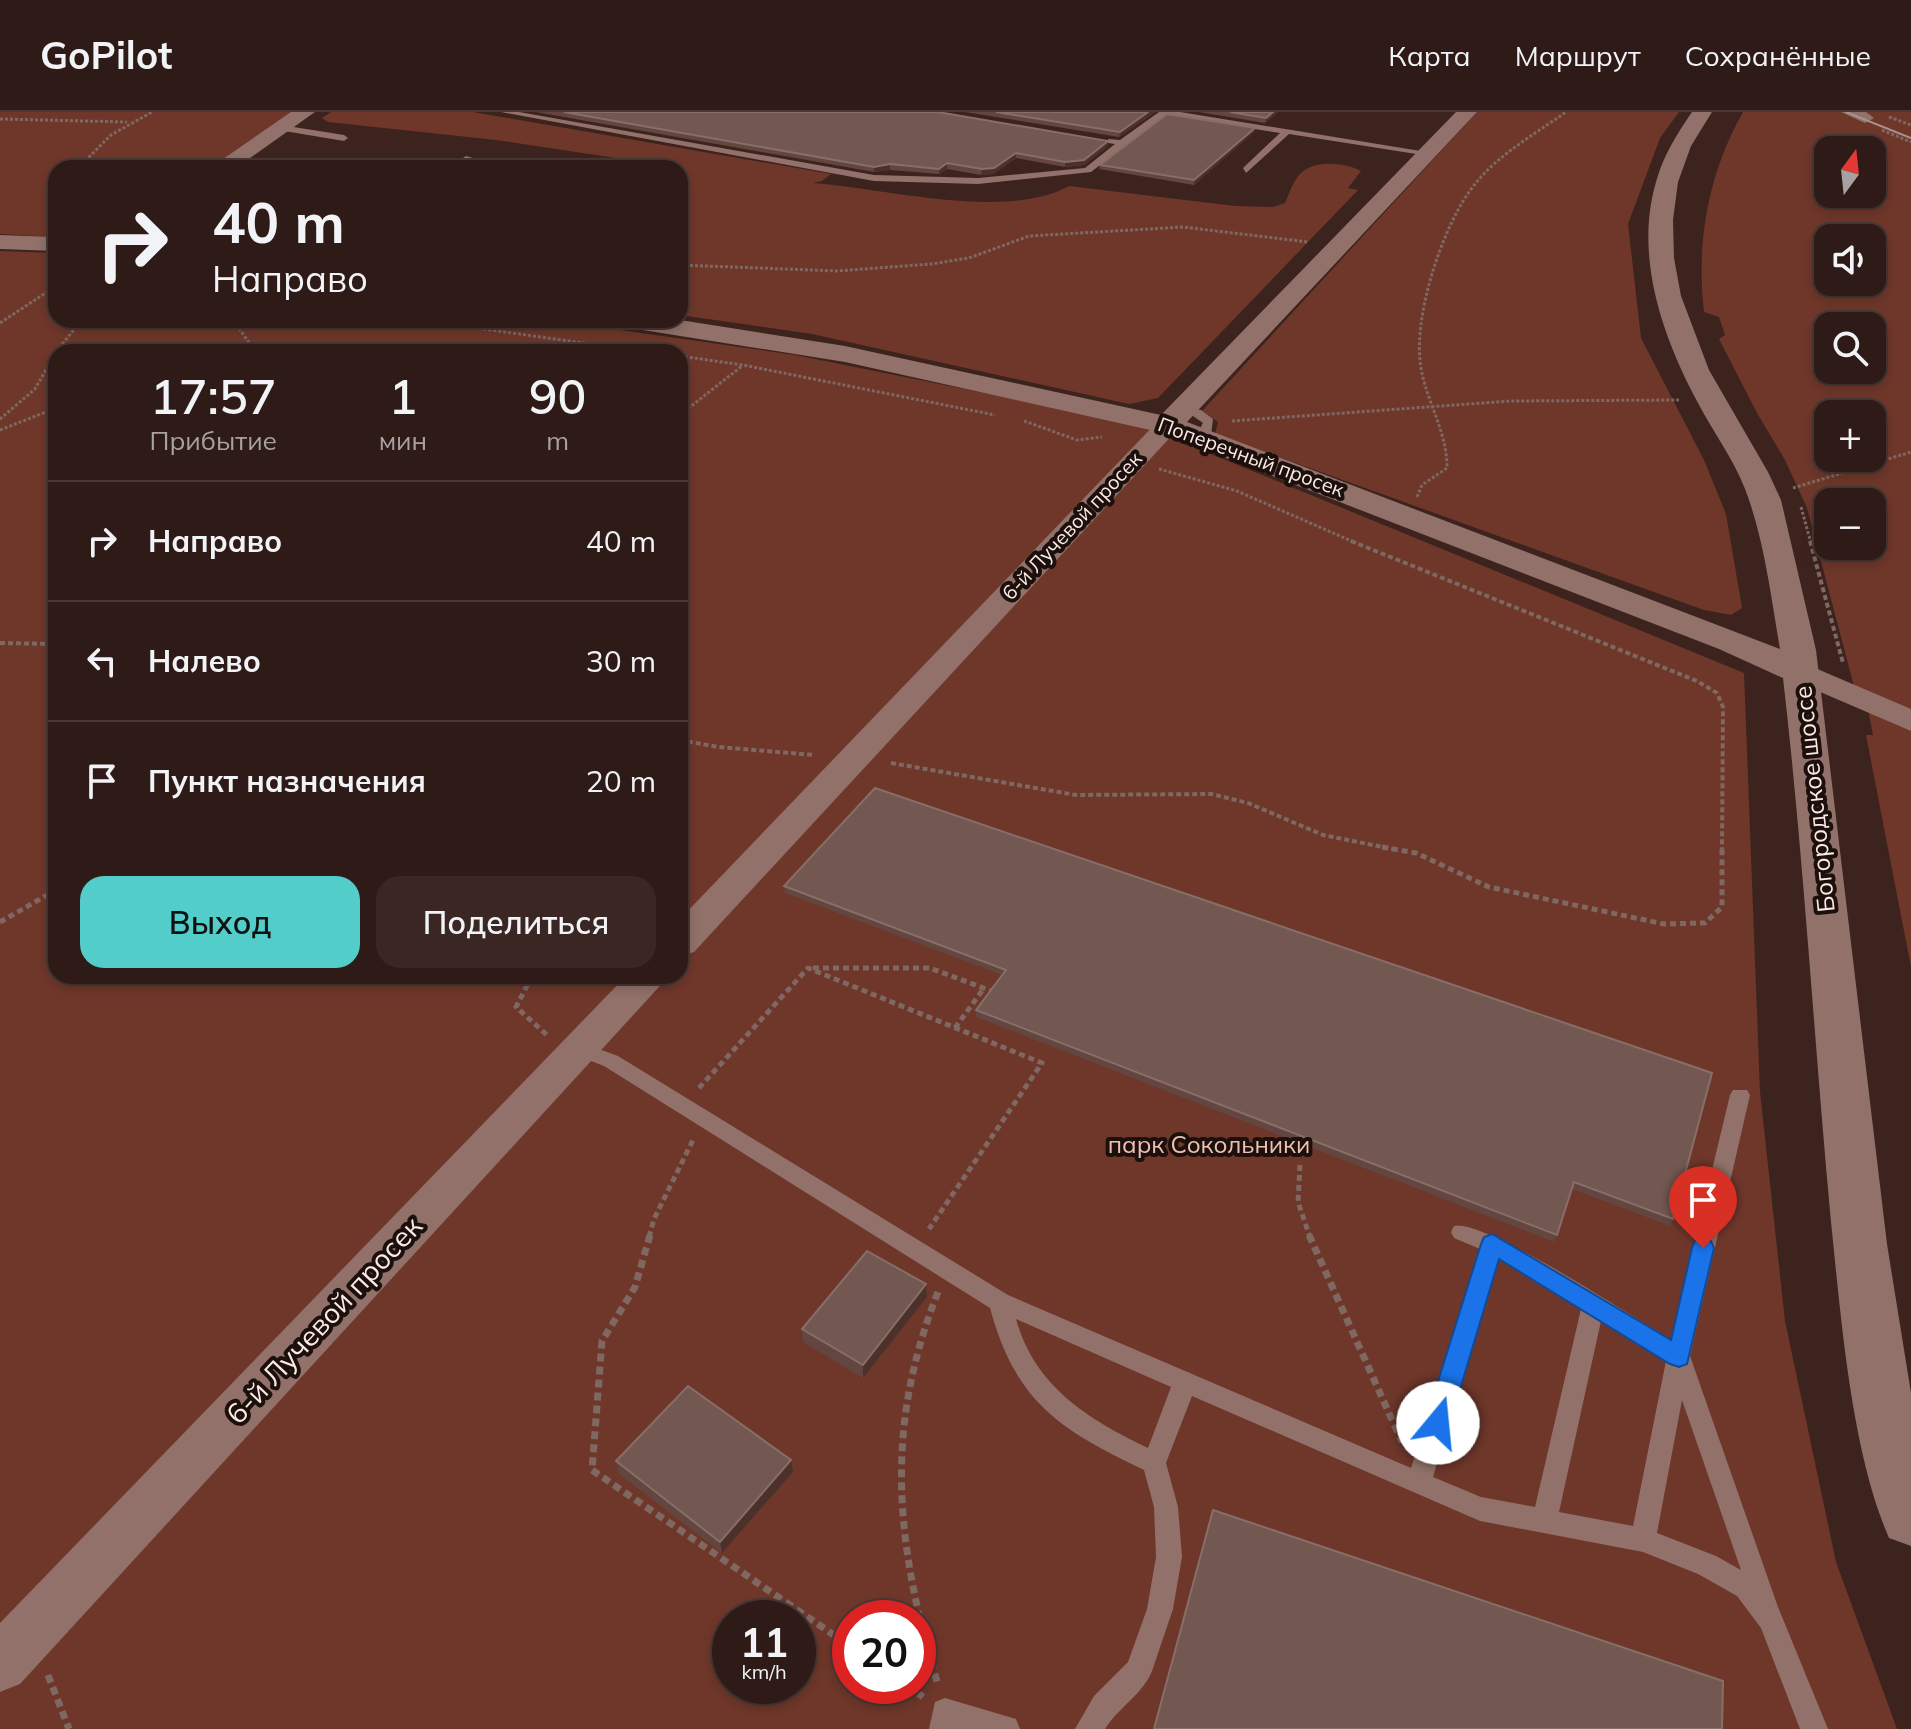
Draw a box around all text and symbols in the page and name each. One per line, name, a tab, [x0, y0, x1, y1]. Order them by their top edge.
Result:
text: GoPilot	[40, 31, 172, 79]
text: Карта	[1388, 38, 1471, 73]
text: Маршрут	[1515, 38, 1641, 73]
text: Сохранённые	[1685, 38, 1871, 73]
north arrow	[1814, 136, 1886, 208]
map controls	[1814, 136, 1886, 560]
text: 40 m	[212, 187, 345, 257]
icon: right	[80, 192, 184, 296]
button: sound	[1814, 224, 1886, 296]
text: Направо	[212, 256, 368, 301]
button: search	[1814, 312, 1886, 384]
text: 17:57	[150, 366, 277, 426]
text: 1	[388, 366, 417, 426]
text: 90	[529, 366, 586, 426]
button: +	[1814, 400, 1886, 472]
street label: Поперечный просек	[1155, 411, 1348, 502]
text: Прибытие	[150, 424, 277, 457]
text: мин	[379, 424, 427, 457]
text: m	[546, 424, 569, 457]
street label: 6-й Лучевой просек	[996, 446, 1147, 605]
button: −	[1814, 488, 1886, 560]
icon: right	[80, 519, 124, 563]
text: Направо	[148, 522, 282, 560]
text: 40 m	[586, 522, 656, 560]
icon: left	[80, 639, 124, 683]
text: Налево	[148, 642, 261, 680]
text: 30 m	[586, 642, 656, 680]
street label: Богородское шоссе	[1787, 684, 1841, 914]
icon: arrive	[80, 759, 124, 803]
text: Пункт назначения	[148, 762, 426, 800]
text: 20 m	[586, 762, 656, 800]
button: Выход	[80, 876, 360, 968]
button: Поделиться	[376, 876, 656, 968]
park label: парк Сокольники	[1108, 1129, 1310, 1159]
pin	[1669, 1166, 1737, 1248]
icon: arrive	[1681, 1178, 1725, 1222]
street label: 6-й Лучевой просек	[218, 1208, 430, 1431]
position arrow	[1396, 1381, 1480, 1465]
speed limit sign: 20	[832, 1600, 936, 1704]
text: 11	[740, 1617, 788, 1667]
text: km/h	[741, 1659, 787, 1684]

